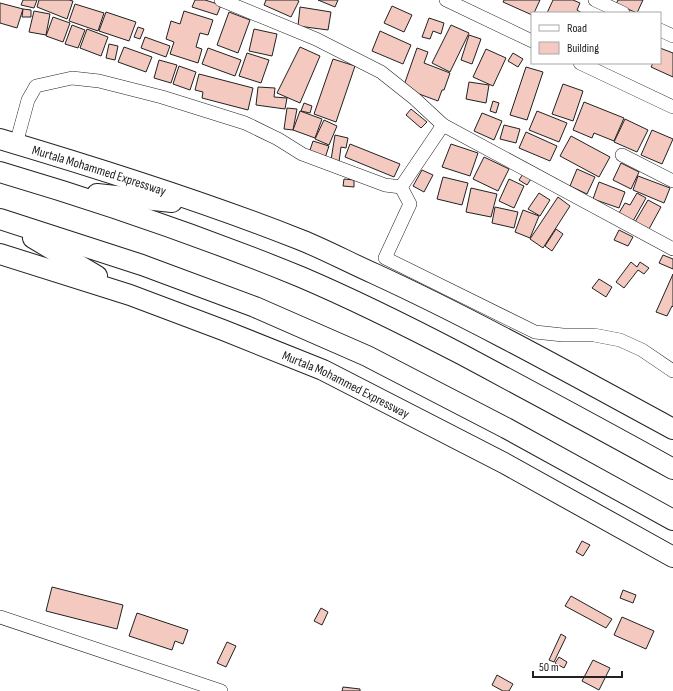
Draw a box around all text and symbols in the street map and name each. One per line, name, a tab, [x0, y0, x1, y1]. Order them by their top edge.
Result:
legend	[531, 12, 661, 64]
text: Road	[567, 21, 587, 36]
text: Building	[567, 41, 599, 56]
street label: Murtala Mohammed Expressway	[30, 142, 168, 199]
street label: Murtala Mohammed Expressway	[280, 348, 412, 422]
scale bar	[533, 653, 622, 679]
text: 50 m	[539, 660, 559, 675]

